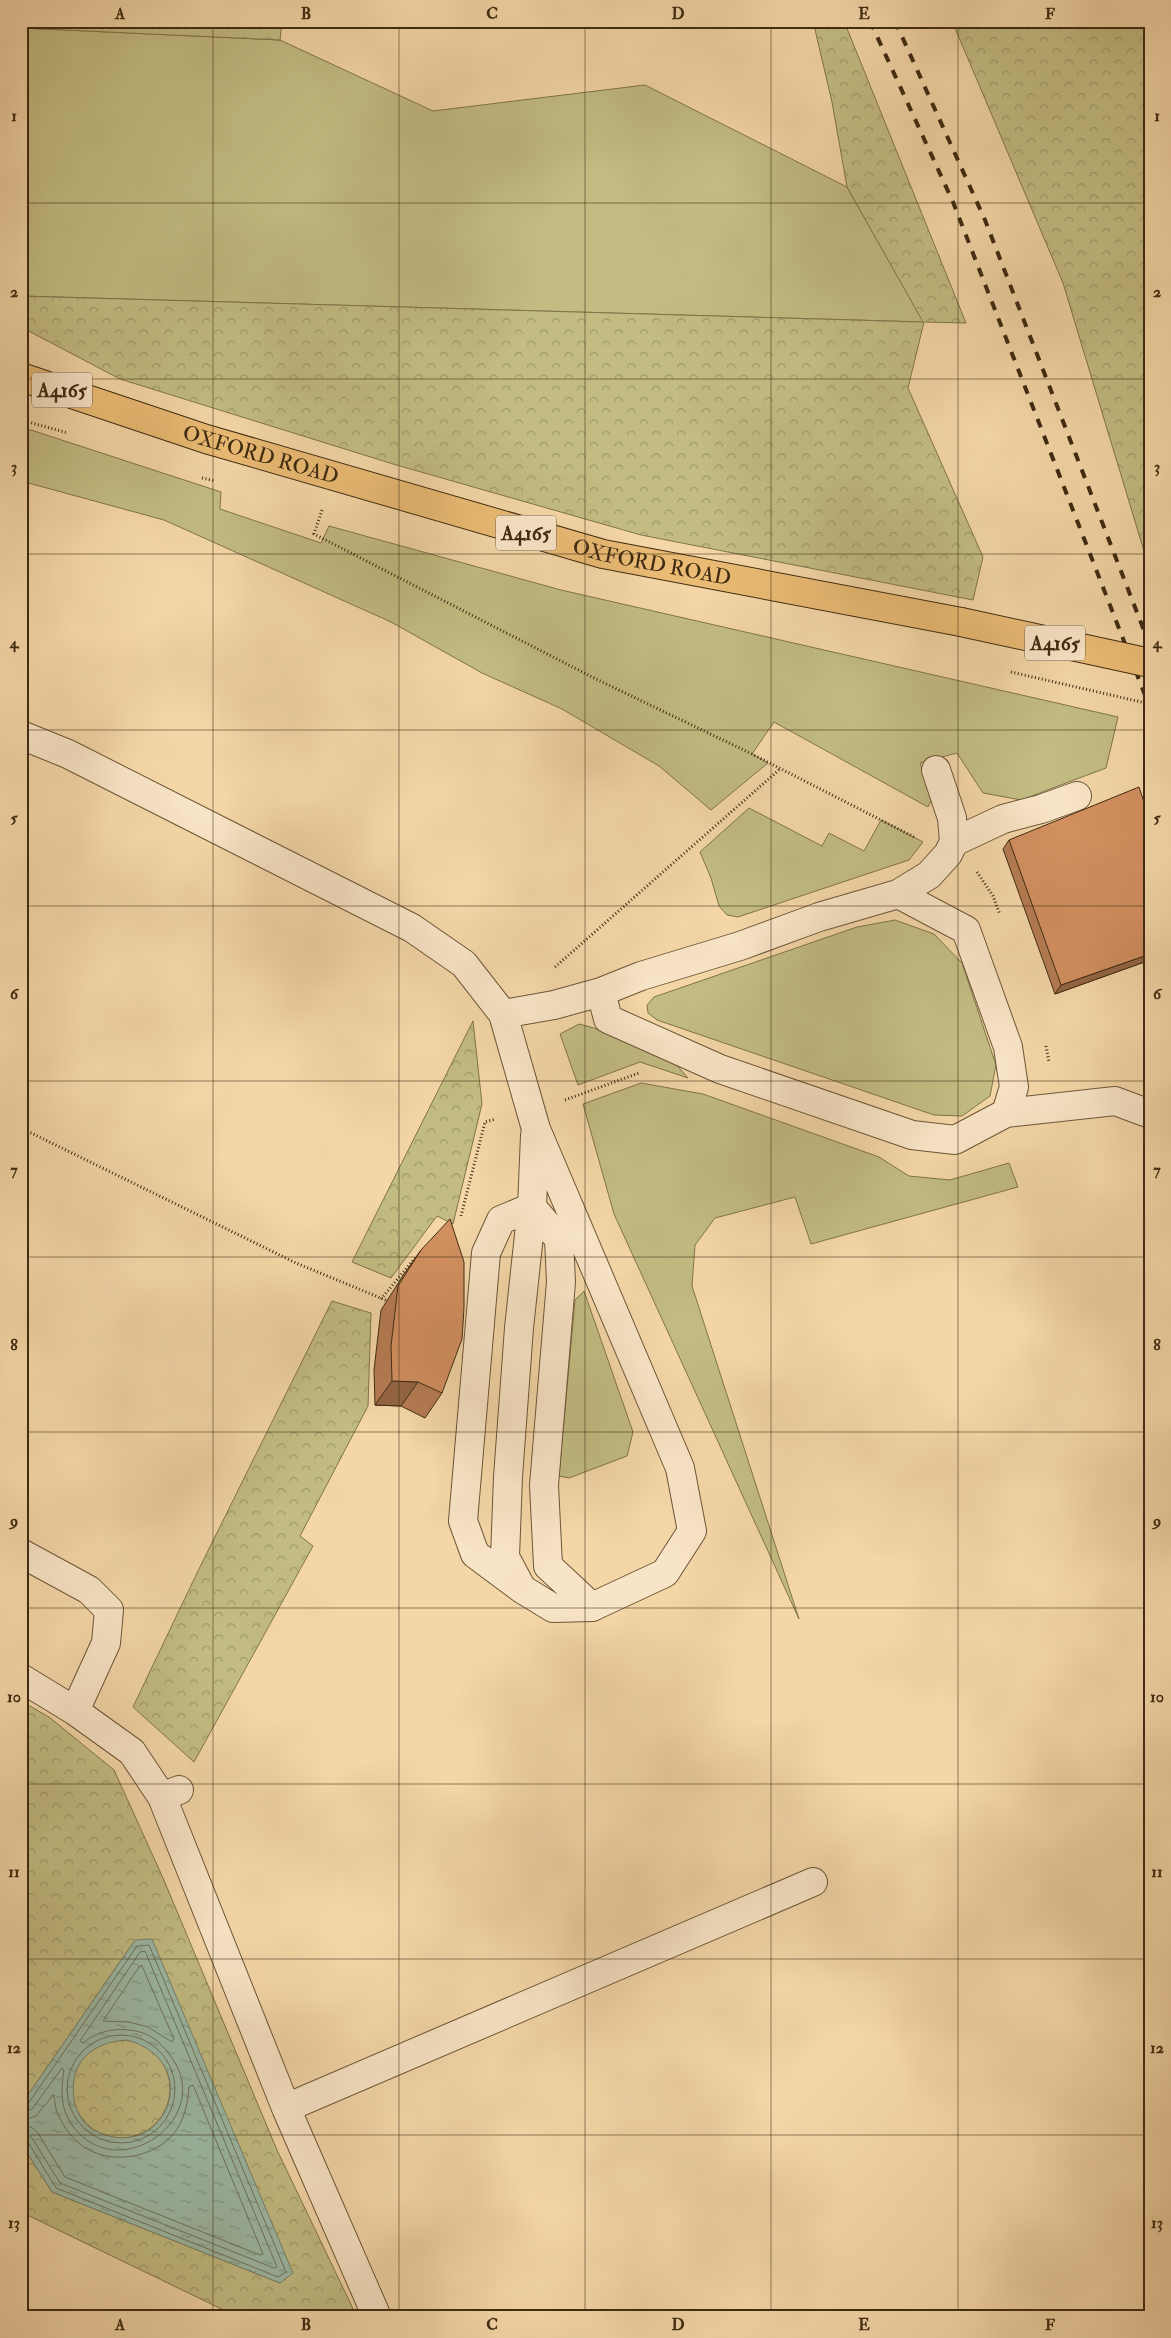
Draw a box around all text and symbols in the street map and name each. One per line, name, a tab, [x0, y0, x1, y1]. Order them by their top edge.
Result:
text: A	[114, 4, 126, 24]
text: B	[301, 4, 311, 24]
text: C	[486, 4, 498, 24]
text: D	[671, 4, 685, 24]
text: E	[858, 4, 870, 24]
text: F	[1045, 4, 1055, 24]
text: 1	[11, 106, 17, 126]
text: 1	[1154, 106, 1160, 126]
text: 2	[10, 282, 18, 302]
text: 2	[1153, 282, 1161, 302]
road number: A4165	[32, 372, 92, 408]
street label: OXFORD ROAD	[179, 419, 342, 491]
text: 3	[11, 457, 17, 477]
text: 3	[1154, 457, 1160, 477]
road number: A4165	[496, 516, 556, 550]
street label: OXFORD ROAD	[569, 533, 733, 592]
road number: A4165	[1025, 626, 1085, 660]
text: 4	[9, 633, 20, 653]
text: 4	[1152, 633, 1163, 653]
text: 5	[10, 808, 18, 828]
text: 5	[1153, 808, 1161, 828]
text: 6	[10, 984, 20, 1004]
text: 6	[1153, 984, 1163, 1004]
text: 7	[10, 1160, 18, 1180]
text: 7	[1153, 1160, 1161, 1180]
text: 8	[10, 1335, 18, 1355]
text: 8	[1153, 1335, 1161, 1355]
text: 9	[8, 1511, 18, 1531]
text: 9	[1151, 1511, 1161, 1531]
text: 10	[7, 1687, 21, 1707]
text: 10	[1150, 1687, 1164, 1707]
text: 11	[8, 1862, 20, 1882]
text: 11	[1151, 1862, 1163, 1882]
text: 12	[7, 2038, 21, 2058]
text: 12	[1150, 2038, 1164, 2058]
text: 13	[8, 2213, 20, 2233]
text: 13	[1151, 2213, 1163, 2233]
text: A	[114, 2315, 126, 2335]
text: B	[301, 2315, 311, 2335]
text: C	[486, 2315, 498, 2335]
text: D	[671, 2315, 685, 2335]
text: E	[858, 2315, 870, 2335]
text: F	[1045, 2315, 1055, 2335]

